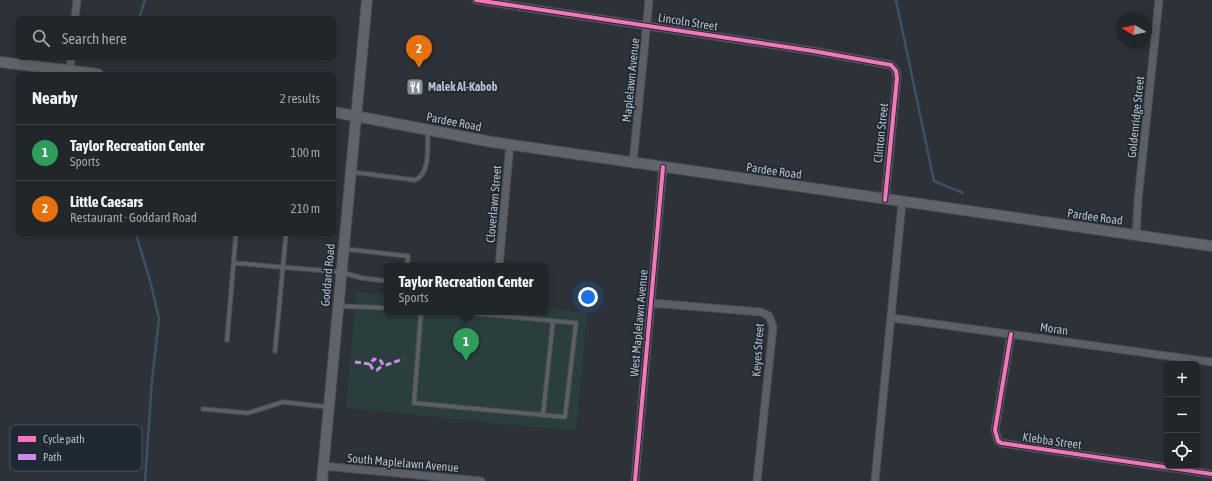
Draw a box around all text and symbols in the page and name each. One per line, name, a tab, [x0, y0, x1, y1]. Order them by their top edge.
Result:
street label: Lincoln Street	[657, 10, 719, 34]
north arrow	[1116, 12, 1152, 48]
search box	[16, 16, 336, 60]
icon: search	[30, 27, 52, 49]
text: Search here	[62, 30, 127, 47]
pin: 2	[406, 35, 432, 68]
street label: Maplelawn Avenue	[620, 37, 642, 123]
street label: Goldenridge Street	[1125, 75, 1147, 159]
restaurant icon: Malek Al-Kabob	[405, 77, 425, 97]
place label: Malek Al-Kabob	[428, 80, 498, 94]
text: Nearby	[32, 88, 78, 108]
text: 2 results	[280, 91, 320, 106]
street label: Clinton Street	[871, 102, 891, 164]
street label: Pardee Road	[425, 110, 483, 134]
text: Taylor Recreation Center	[70, 137, 204, 154]
text: 1	[42, 145, 48, 160]
text: 100 m	[291, 145, 320, 160]
text: Sports	[70, 154, 100, 169]
street label: Pardee Road	[745, 160, 803, 182]
street label: Cloverlawn Street	[484, 164, 504, 243]
text: Little Caesars	[70, 193, 143, 210]
text: 2	[42, 201, 48, 216]
text: 210 m	[291, 201, 320, 216]
street label: Pardee Road	[1066, 206, 1124, 228]
text: Restaurant · Goddard Road	[70, 210, 197, 225]
street label: Goddard Road	[318, 243, 338, 307]
popup	[384, 263, 548, 315]
street label: West Maplelawn Avenue	[627, 269, 651, 377]
text: Taylor Recreation Center	[399, 273, 533, 290]
your location	[578, 287, 598, 307]
text: Sports	[399, 290, 429, 305]
street label: Moran	[1039, 320, 1069, 338]
street label: Keyes Street	[749, 322, 767, 377]
pin: 1	[453, 328, 479, 361]
map controls	[1164, 361, 1200, 469]
button: +	[1164, 361, 1200, 397]
button: −	[1164, 397, 1200, 433]
legend	[10, 425, 142, 471]
street label: Klebba Street	[1022, 430, 1083, 452]
text: Cycle path	[43, 433, 85, 445]
button: locate	[1164, 433, 1200, 469]
text: Path	[43, 451, 62, 463]
street label: South Maplelawn Avenue	[347, 451, 459, 475]

